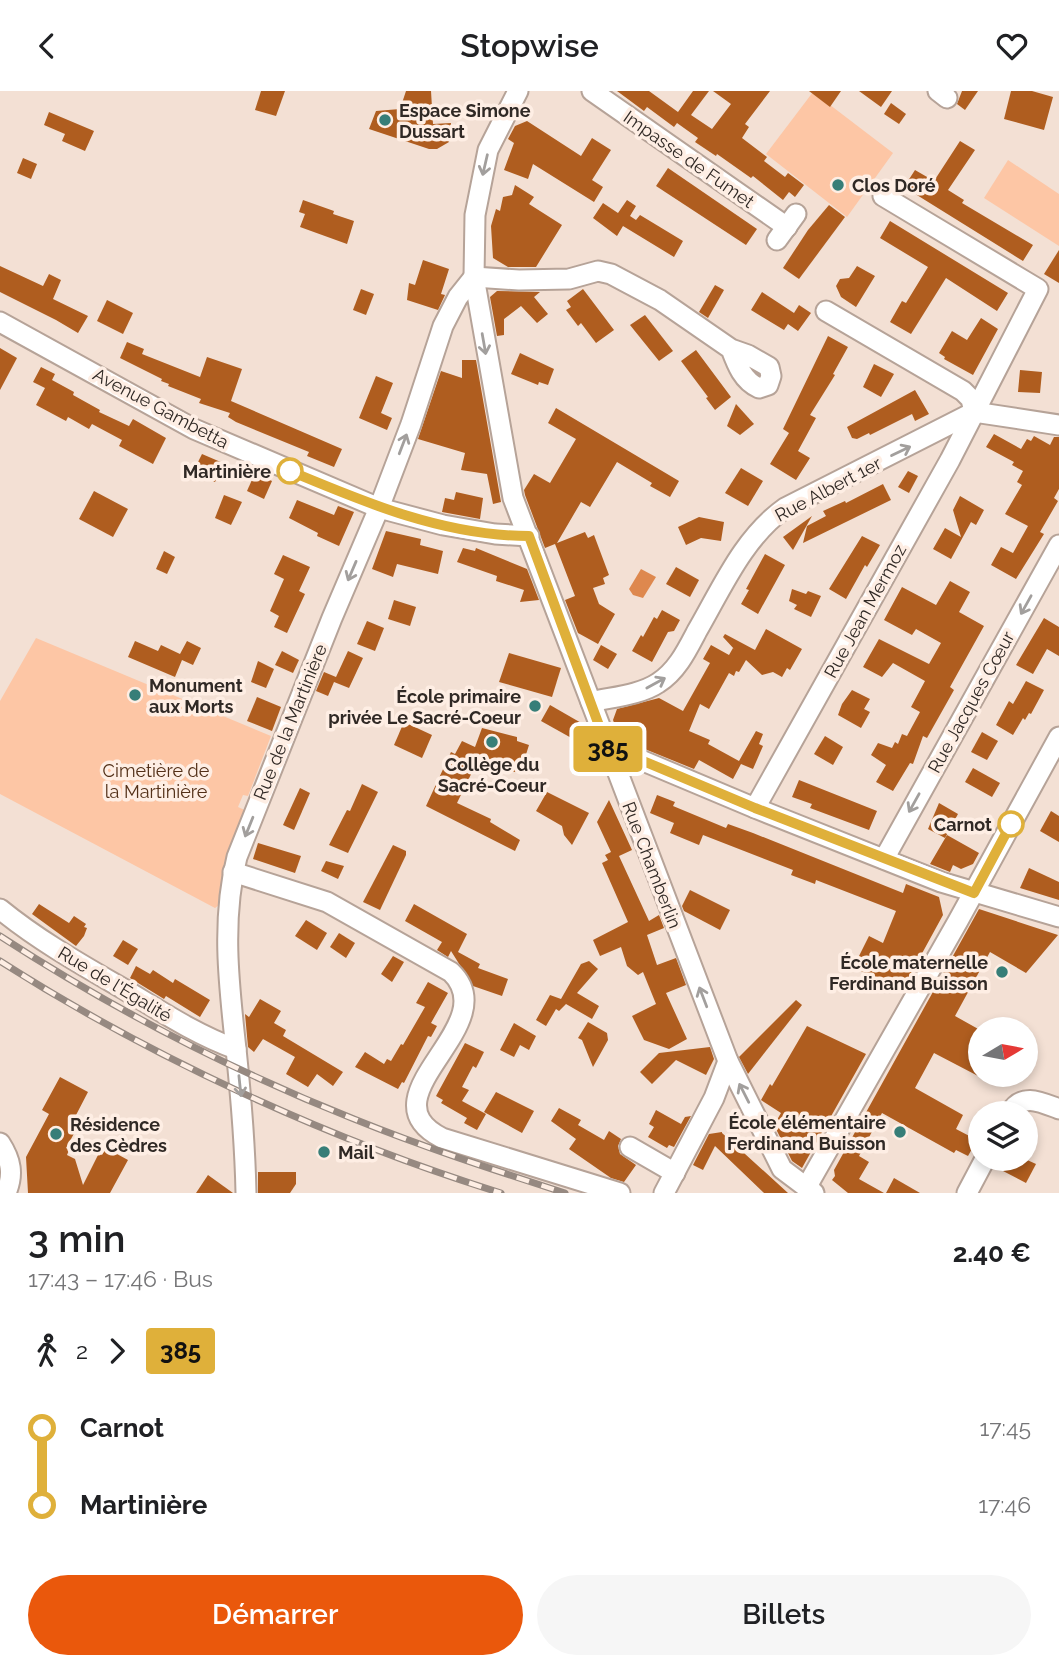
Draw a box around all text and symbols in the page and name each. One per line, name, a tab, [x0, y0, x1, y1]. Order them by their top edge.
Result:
icon: back	[28, 27, 66, 65]
text: Stopwise	[460, 27, 599, 64]
icon: heart	[993, 27, 1031, 65]
place label: Espace Simone Dussart	[399, 100, 531, 142]
street label: Impasse de Fumet	[620, 106, 758, 212]
marker: Espace Simone Dussart	[377, 112, 393, 128]
one-way arrow	[477, 153, 491, 176]
place label: Clos Doré	[852, 175, 936, 196]
marker: Clos Doré	[830, 177, 846, 193]
one-way arrow	[478, 332, 491, 355]
street label: Avenue Gambetta	[90, 363, 232, 453]
one-way arrow	[398, 434, 410, 456]
one-way arrow	[890, 443, 911, 457]
street label: Rue Albert 1er	[771, 452, 885, 526]
marker: Martinière	[277, 458, 303, 484]
place label: Martinière	[183, 461, 271, 482]
street label: Rue Jean Mermoz	[820, 540, 910, 681]
one-way arrow	[345, 559, 358, 581]
one-way arrow	[1019, 594, 1033, 614]
street label: Rue Jacques Cœur	[923, 627, 1019, 776]
street label: Rue de la Martinière	[249, 640, 331, 803]
place label: Monument aux Morts	[149, 675, 243, 717]
one-way arrow	[645, 676, 665, 690]
place label: École primaire privée Le Sacré-Coeur	[328, 686, 521, 728]
marker: Monument aux Morts	[127, 687, 143, 703]
marker: École primaire privée Le Sacré-Coeur	[527, 698, 543, 714]
line badge: 385	[568, 726, 648, 772]
marker: Collège du Sacré-Coeur	[484, 734, 500, 750]
text: 385	[587, 734, 629, 763]
place label: Collège du Sacré-Coeur	[438, 754, 546, 796]
park label: Cimetière de la Martinière	[103, 760, 210, 802]
one-way arrow	[907, 792, 921, 813]
street label: Rue Chamberlin	[618, 799, 686, 931]
marker: Carnot	[998, 811, 1024, 837]
place label: Carnot	[934, 814, 992, 835]
one-way arrow	[241, 816, 254, 837]
street label: Rue de l'Égalité	[54, 941, 177, 1026]
place label: École maternelle Ferdinand Buisson	[829, 952, 988, 994]
marker: École maternelle Ferdinand Buisson	[994, 964, 1010, 980]
one-way arrow	[696, 987, 709, 1009]
north arrow	[968, 1017, 1038, 1087]
map controls	[968, 1017, 1038, 1171]
one-way arrow	[234, 1074, 247, 1097]
one-way arrow	[736, 1083, 750, 1104]
button: layers	[968, 1101, 1038, 1171]
place label: École élémentaire Ferdinand Buisson	[727, 1112, 886, 1154]
place label: Résidence des Cèdres	[70, 1114, 167, 1156]
marker: École élémentaire Ferdinand Buisson	[892, 1124, 908, 1140]
marker: Résidence des Cèdres	[48, 1126, 64, 1142]
place label: Mail	[338, 1142, 374, 1163]
marker: Mail	[316, 1144, 332, 1160]
text: 3 min	[28, 1216, 125, 1261]
text: 2.40 €	[953, 1238, 1031, 1268]
text: 17:43 – 17:46 · Bus	[28, 1265, 213, 1292]
icon: walk	[28, 1332, 66, 1370]
icon: forward	[98, 1332, 136, 1370]
text: 385	[160, 1336, 201, 1365]
text: 2	[76, 1337, 88, 1364]
text: Carnot	[80, 1413, 164, 1443]
text: 17:45	[980, 1414, 1031, 1441]
text: Martinière	[80, 1490, 207, 1520]
text: 17:46	[978, 1491, 1031, 1518]
button: Démarrer	[28, 1575, 523, 1655]
button: Billets	[537, 1575, 1031, 1655]

